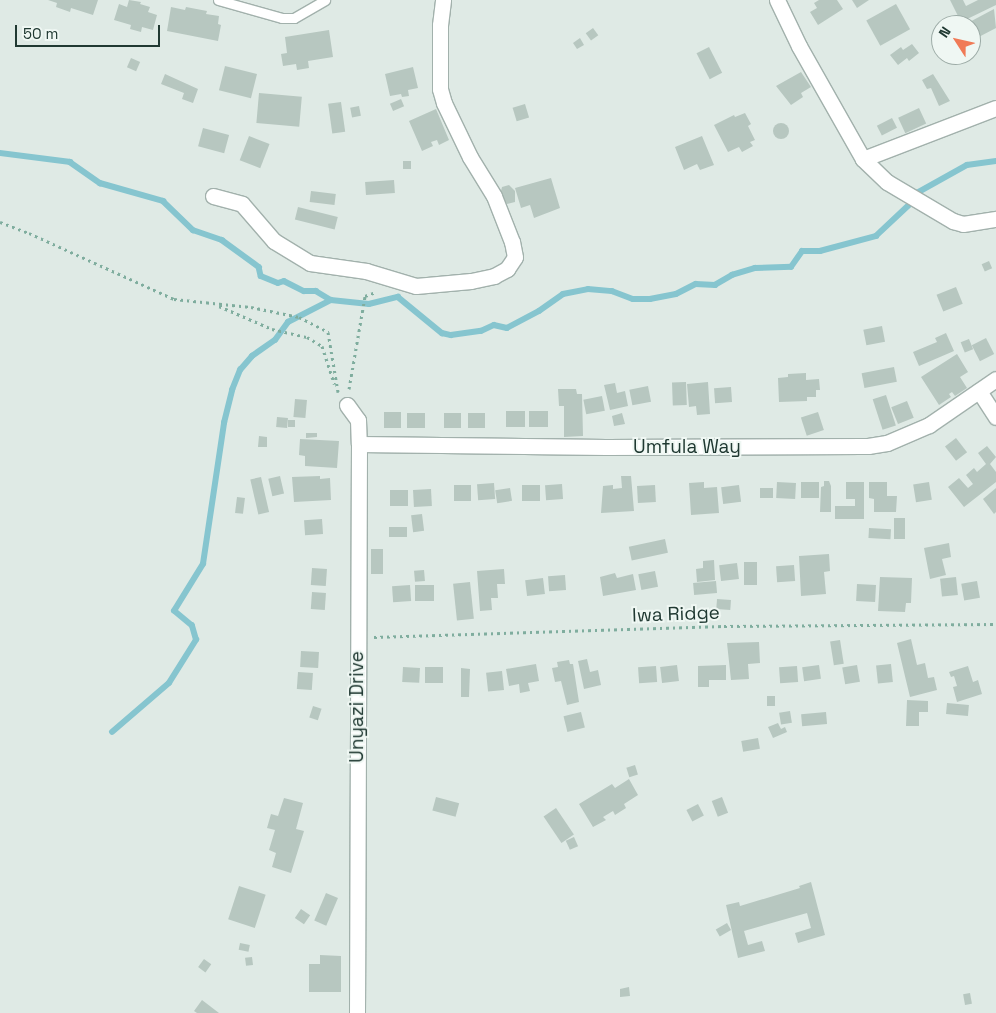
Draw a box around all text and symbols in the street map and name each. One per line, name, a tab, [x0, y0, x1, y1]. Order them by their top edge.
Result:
scale bar	[18, 15, 162, 47]
north arrow	[931, 15, 981, 65]
text: N	[934, 23, 955, 41]
text: 50 m	[23, 24, 58, 43]
street label: Umfula Way	[633, 436, 741, 458]
street label: Iwa Ridge	[632, 601, 720, 627]
street label: Unyazi Drive	[346, 651, 368, 763]

